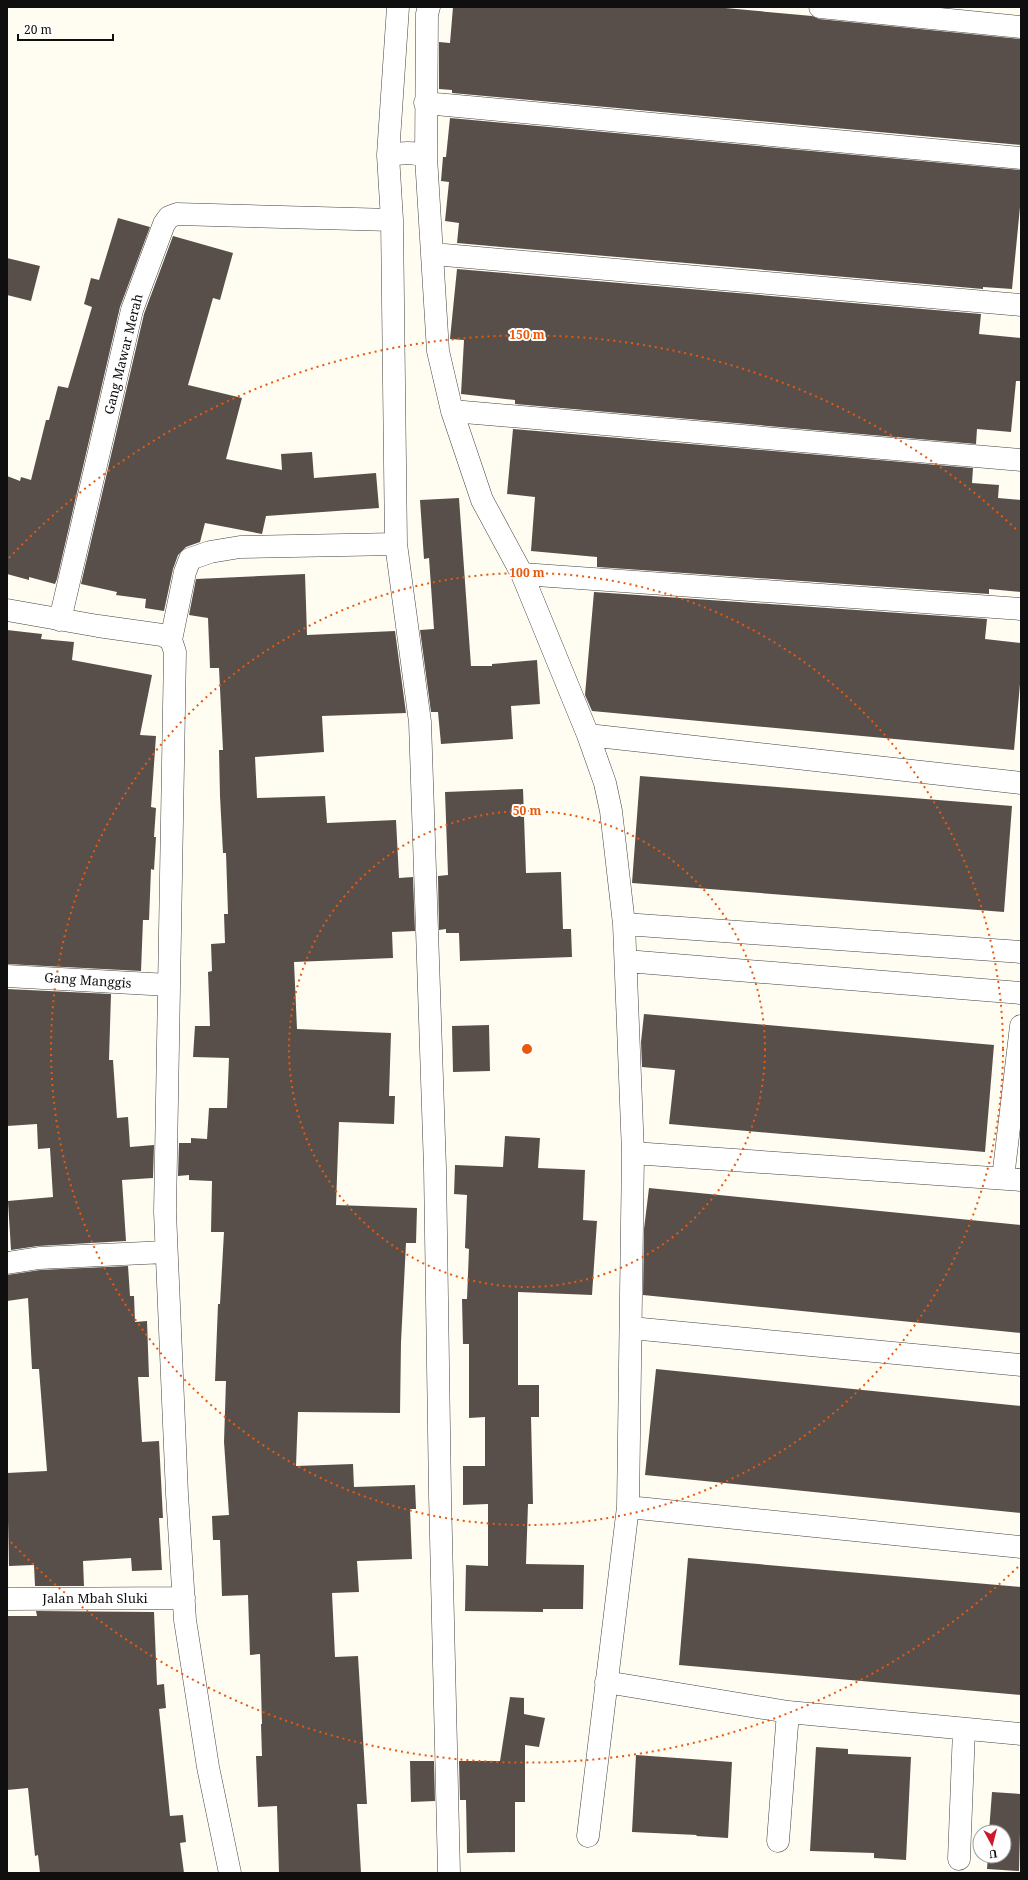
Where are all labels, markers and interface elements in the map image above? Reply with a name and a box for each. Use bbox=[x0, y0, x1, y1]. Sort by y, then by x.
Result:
scale bar bbox=[18, 16, 113, 42]
text: 20 m bbox=[24, 21, 52, 38]
street label: Gang Mawar Merah bbox=[99, 292, 147, 416]
text: 150 m bbox=[509, 326, 545, 343]
text: 100 m bbox=[509, 564, 545, 581]
text: 50 m bbox=[513, 802, 541, 819]
street label: Gang Manggis bbox=[44, 968, 132, 992]
centre of rings bbox=[520, 1042, 534, 1056]
street label: Jalan Mbah Sluki bbox=[41, 1589, 148, 1607]
north arrow bbox=[972, 1824, 1012, 1864]
text: U bbox=[988, 1846, 998, 1862]

